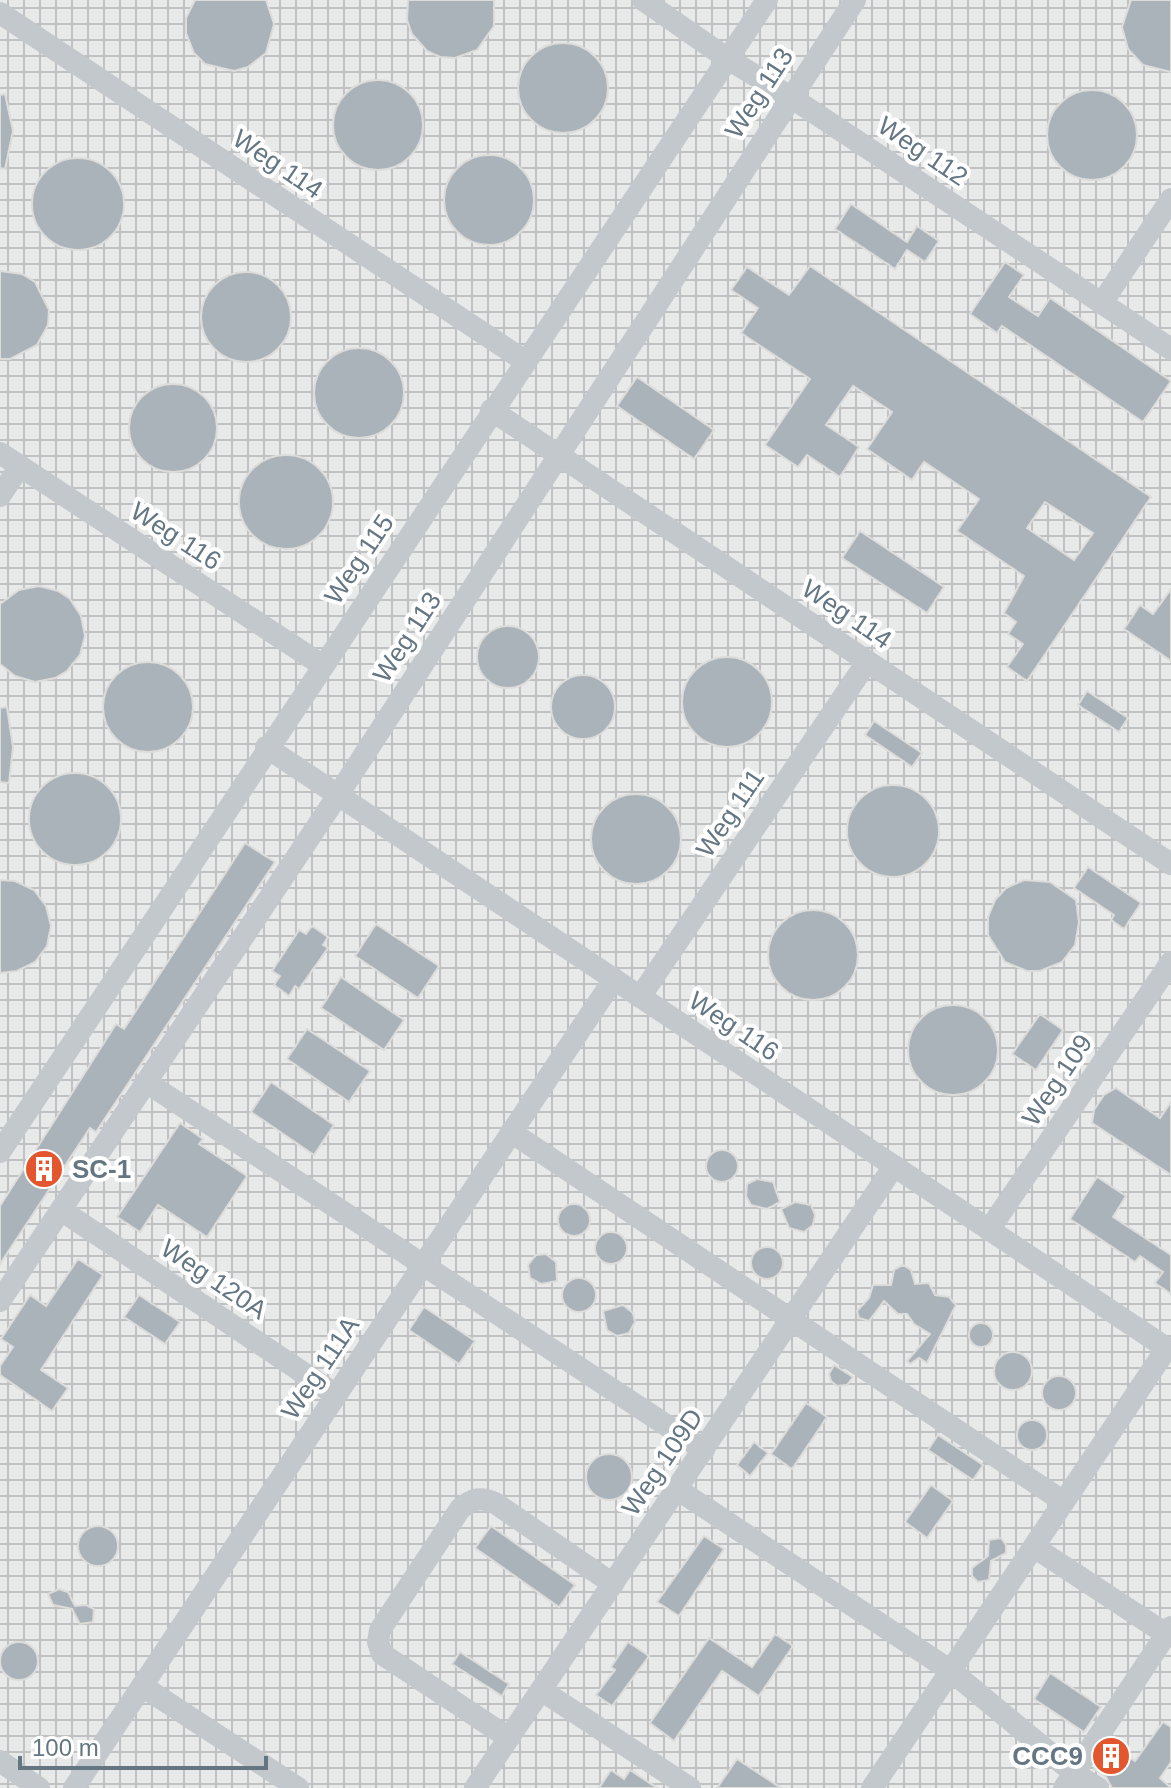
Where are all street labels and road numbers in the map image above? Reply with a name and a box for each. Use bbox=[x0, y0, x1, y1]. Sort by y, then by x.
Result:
street label: Weg 113 bbox=[719, 42, 799, 144]
street label: Weg 112 bbox=[872, 110, 974, 192]
street label: Weg 114 bbox=[227, 123, 329, 205]
street label: Weg 116 bbox=[125, 496, 227, 576]
street label: Weg 115 bbox=[318, 508, 400, 610]
street label: Weg 114 bbox=[796, 573, 898, 655]
street label: Weg 113 bbox=[367, 586, 447, 688]
street label: Weg 111 bbox=[690, 763, 770, 863]
street label: Weg 116 bbox=[683, 985, 785, 1067]
street label: Weg 109 bbox=[1016, 1029, 1098, 1131]
street label: Weg 120A bbox=[155, 1233, 273, 1326]
street label: Weg 111A bbox=[275, 1311, 366, 1425]
street label: Weg 109D bbox=[615, 1403, 709, 1521]

